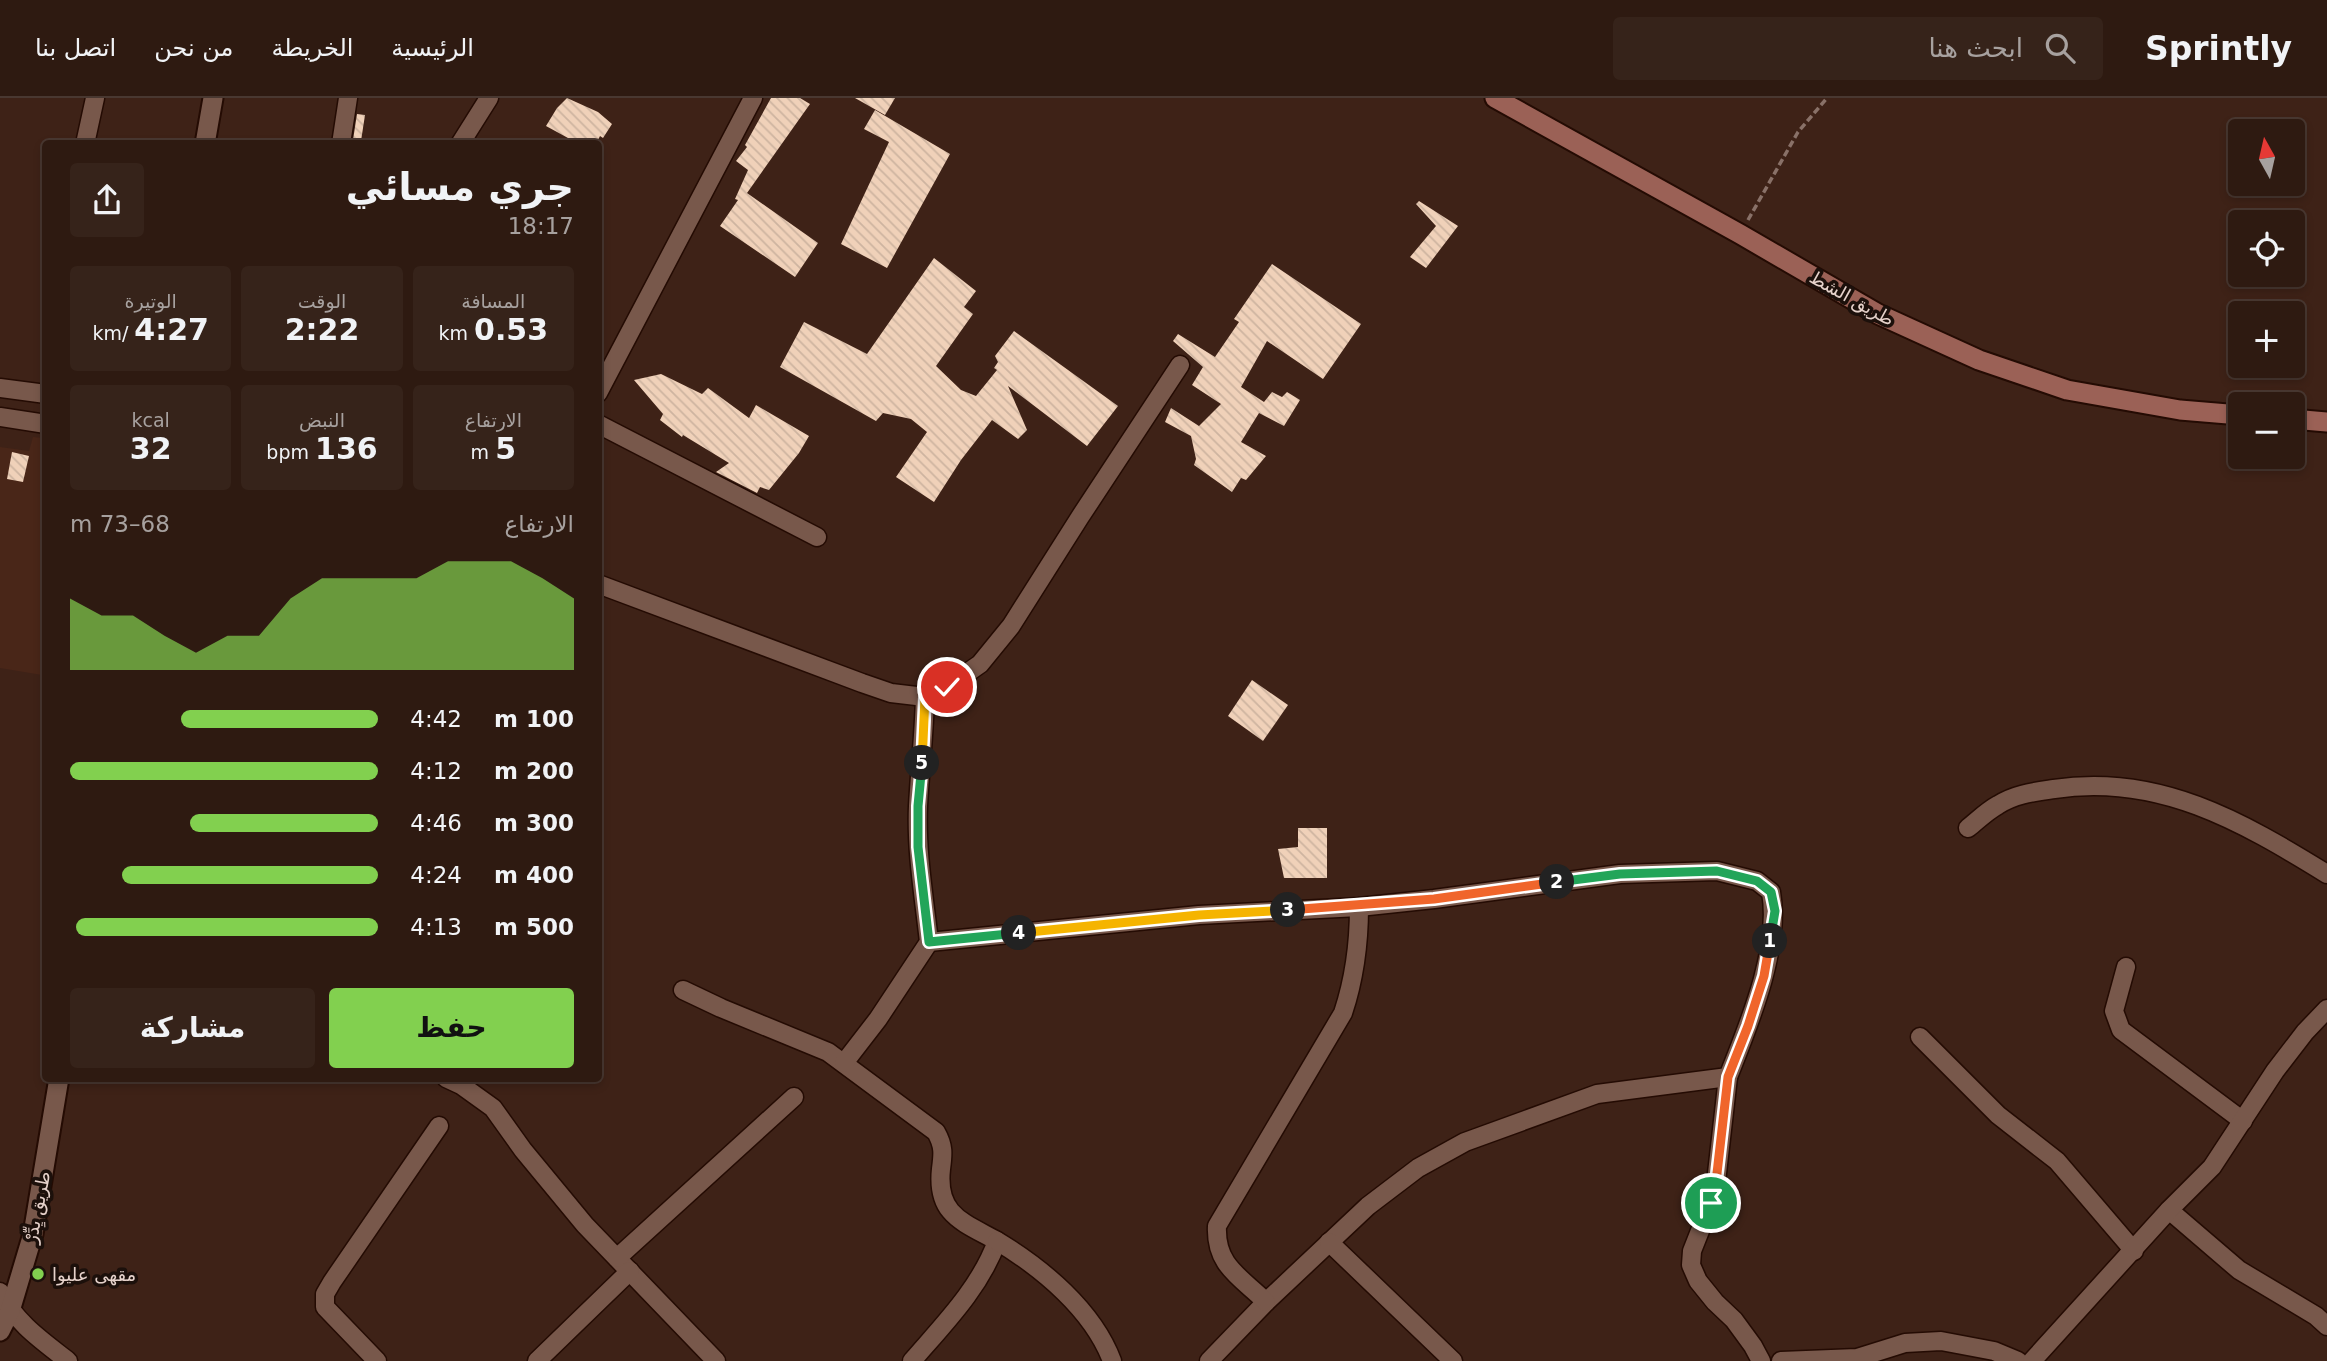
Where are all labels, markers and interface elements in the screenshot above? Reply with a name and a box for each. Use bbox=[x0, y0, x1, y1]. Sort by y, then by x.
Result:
search box bbox=[1613, 17, 2103, 80]
icon: search bbox=[2041, 29, 2079, 67]
text: Sprintly bbox=[2145, 29, 2292, 68]
text: ابحث هنا bbox=[1928, 33, 2023, 63]
text: اتصل بنا bbox=[35, 34, 116, 62]
text: من نحن bbox=[154, 34, 233, 62]
text: الخريطة bbox=[271, 34, 353, 62]
text: الرئيسية bbox=[391, 34, 474, 62]
north arrow bbox=[2228, 119, 2305, 196]
map controls bbox=[2228, 119, 2305, 469]
button: share bbox=[70, 163, 144, 237]
text: جري مسائي bbox=[346, 165, 574, 209]
button: locate bbox=[2228, 210, 2305, 287]
text: 18:17 bbox=[508, 213, 574, 239]
street label: طريق الشط bbox=[1805, 266, 1898, 331]
text: الوتيرة bbox=[125, 290, 177, 312]
text: الوقت bbox=[298, 290, 346, 312]
text: المسافة bbox=[461, 290, 525, 312]
button: + bbox=[2228, 301, 2305, 378]
text: 4:27 bbox=[134, 312, 209, 347]
text: 2:22 bbox=[285, 312, 359, 347]
text: 0.53 bbox=[474, 312, 548, 347]
text: /km bbox=[92, 322, 134, 344]
text: km bbox=[439, 322, 474, 344]
button: − bbox=[2228, 392, 2305, 469]
text: kcal bbox=[131, 409, 170, 431]
text: النبض bbox=[299, 409, 345, 431]
text: الارتفاع bbox=[465, 409, 522, 431]
text: 32 bbox=[130, 431, 172, 466]
text: 136 bbox=[315, 431, 378, 466]
text: 5 bbox=[495, 431, 516, 466]
text: bpm bbox=[266, 441, 315, 463]
text: m bbox=[471, 441, 495, 463]
text: 68–73 m bbox=[70, 511, 170, 537]
text: الارتفاع bbox=[505, 511, 574, 537]
pin bbox=[917, 657, 977, 717]
icon: check bbox=[928, 668, 966, 706]
text: 4:42 bbox=[410, 706, 462, 732]
text: 100 m bbox=[494, 706, 574, 732]
pin: 5 bbox=[904, 746, 940, 780]
text: 5 bbox=[915, 751, 928, 773]
text: 4:12 bbox=[410, 758, 462, 784]
text: 200 m bbox=[494, 758, 574, 784]
text: 4:46 bbox=[410, 810, 462, 836]
text: 300 m bbox=[494, 810, 574, 836]
text: 4:24 bbox=[410, 862, 462, 888]
text: 400 m bbox=[494, 862, 574, 888]
pin: 2 bbox=[1540, 864, 1574, 900]
text: 2 bbox=[1550, 870, 1563, 892]
pin: 3 bbox=[1270, 892, 1306, 928]
text: 3 bbox=[1281, 898, 1294, 920]
text: 4:13 bbox=[410, 914, 462, 940]
text: 500 m bbox=[494, 914, 574, 940]
pin: 4 bbox=[1002, 916, 1036, 950]
text: 4 bbox=[1012, 921, 1025, 943]
pin: 1 bbox=[1752, 924, 1788, 958]
text: 1 bbox=[1763, 929, 1776, 951]
button: مشاركة bbox=[70, 988, 315, 1068]
button: حفظ bbox=[329, 988, 574, 1068]
street label: طريق يِدِّرْ bbox=[20, 1169, 56, 1246]
pin bbox=[1681, 1173, 1741, 1233]
icon: arrive bbox=[1692, 1184, 1730, 1222]
place label: مقهى عليوا bbox=[52, 1264, 136, 1286]
marker: مقهى عليوا bbox=[30, 1266, 46, 1282]

